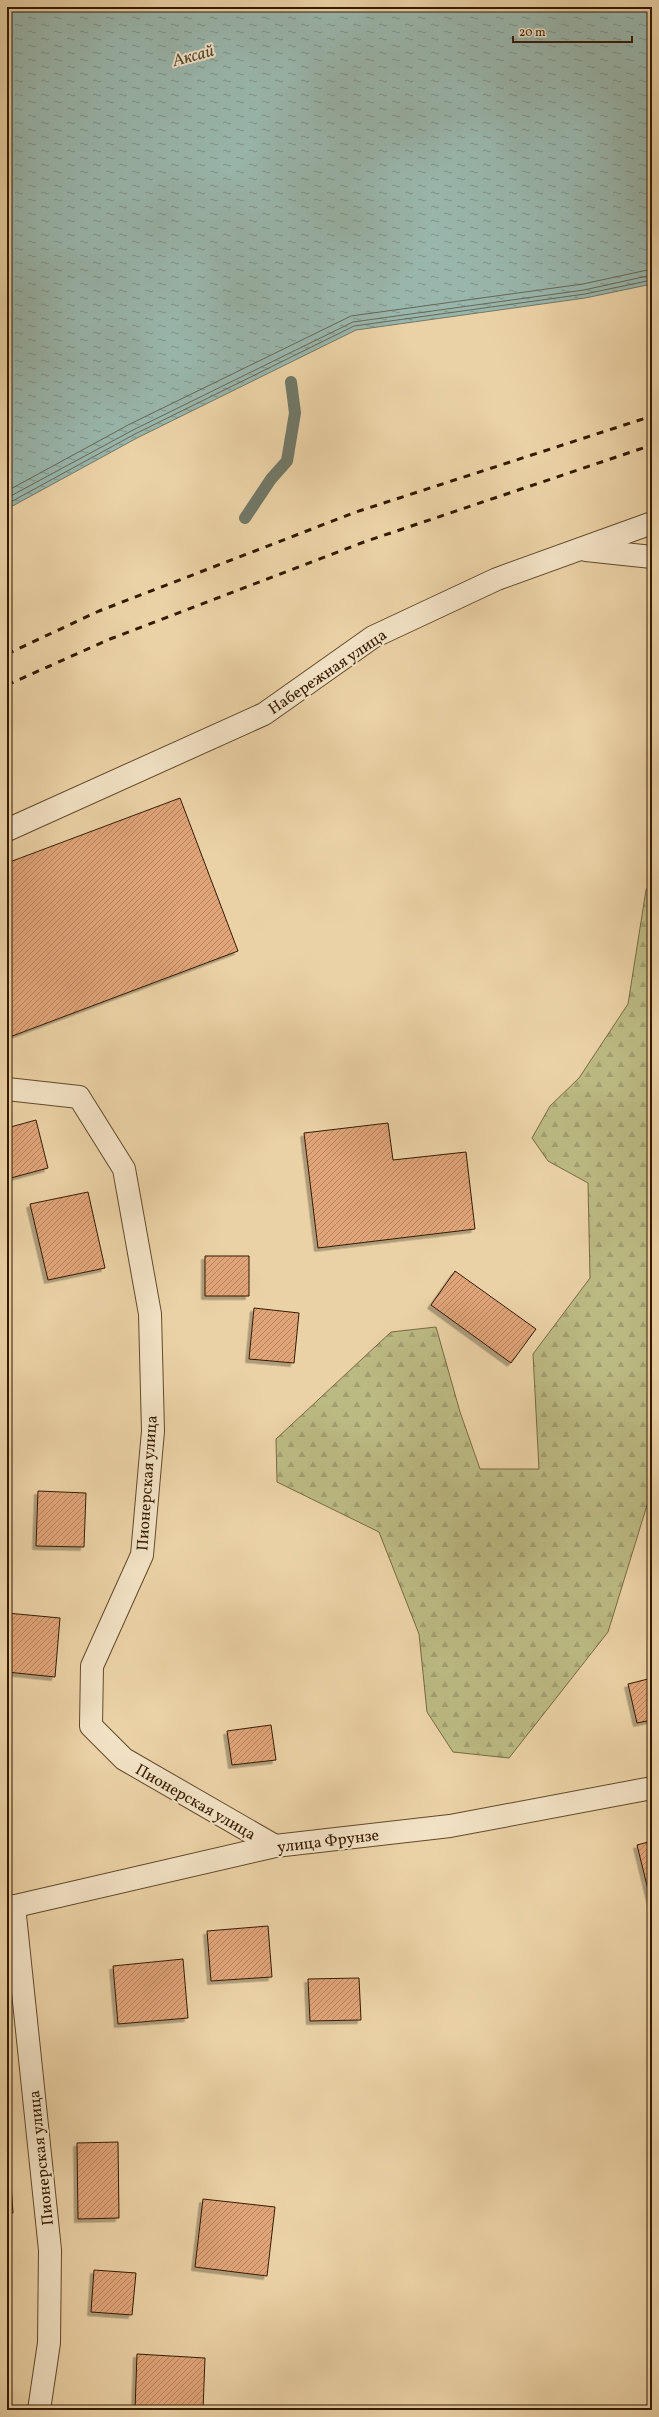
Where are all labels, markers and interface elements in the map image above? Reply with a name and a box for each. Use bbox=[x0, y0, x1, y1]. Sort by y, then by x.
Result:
scale bar bbox=[513, 18, 632, 44]
text: 20 m bbox=[519, 25, 546, 41]
water label: Аксай bbox=[169, 40, 217, 73]
street label: Набережная улица bbox=[264, 625, 392, 721]
street label: Пионерская улица bbox=[132, 1415, 164, 1552]
street label: Пионерская улица bbox=[131, 1759, 259, 1846]
street label: улица Фрунзе bbox=[276, 1825, 380, 1859]
street label: Пионерская улица bbox=[24, 2089, 60, 2227]

